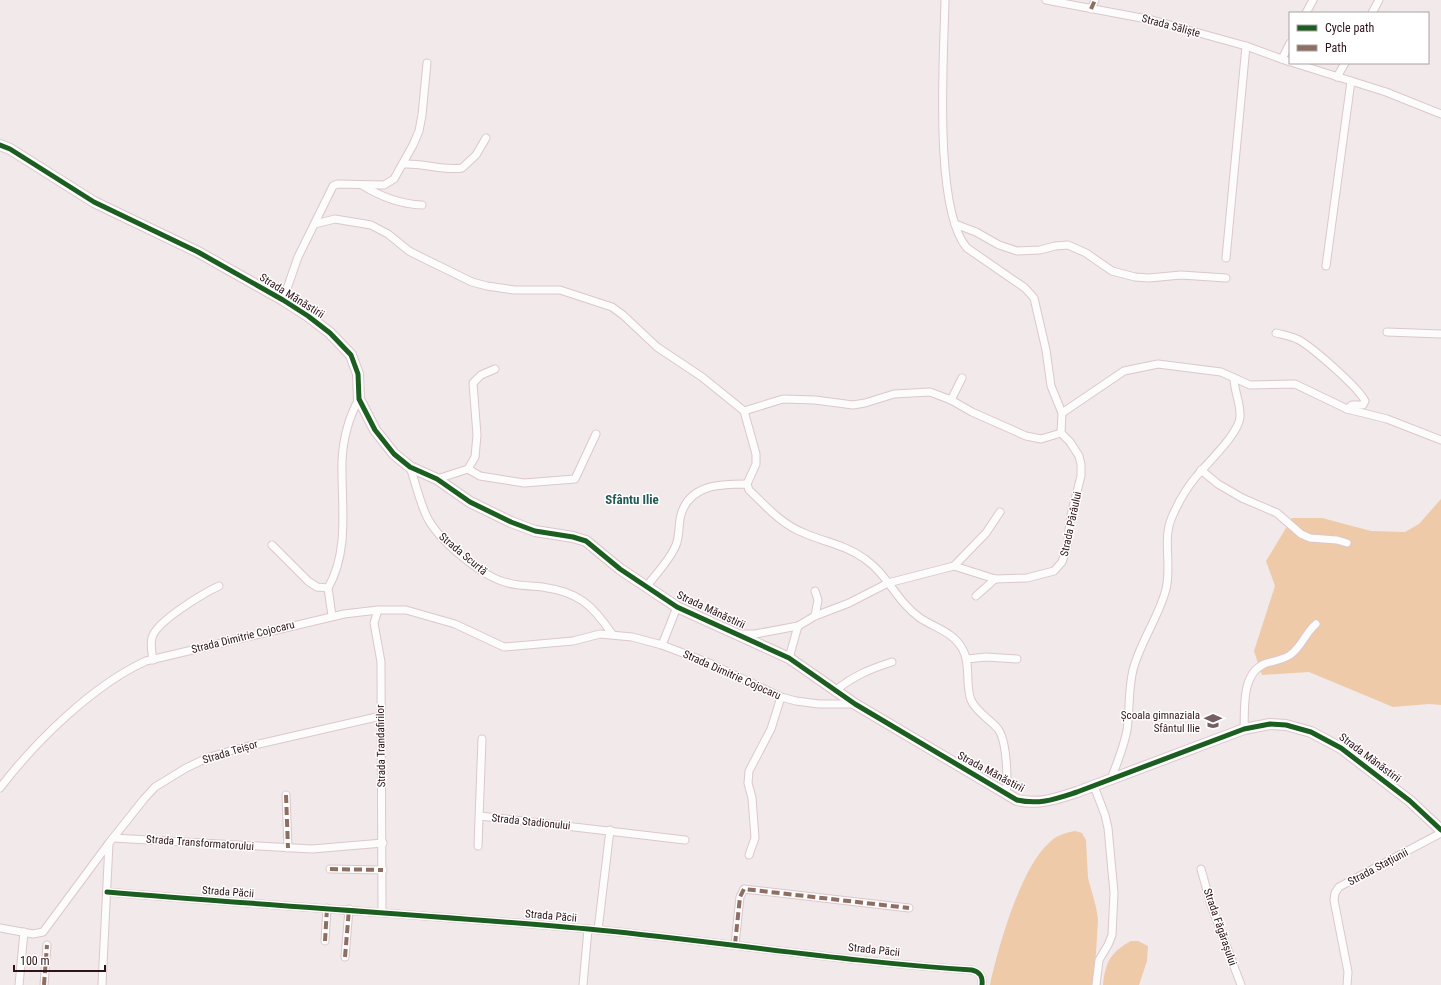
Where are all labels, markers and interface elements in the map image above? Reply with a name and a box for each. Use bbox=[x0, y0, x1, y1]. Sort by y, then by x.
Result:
street label: Strada Săliște bbox=[1140, 12, 1202, 40]
legend bbox=[1289, 12, 1429, 64]
text: Cycle path bbox=[1325, 21, 1375, 35]
text: Path bbox=[1325, 41, 1347, 55]
street label: Strada Mănăstirii bbox=[257, 271, 327, 321]
street label: Strada Pârâului bbox=[1058, 490, 1084, 558]
district label: Sfântu Ilie bbox=[605, 492, 659, 507]
street label: Strada Scurtă bbox=[436, 530, 490, 578]
street label: Strada Mănăstirii bbox=[675, 588, 747, 632]
street label: Strada Dimitrie Cojocaru bbox=[190, 618, 296, 656]
street label: Strada Dimitrie Cojocaru bbox=[681, 648, 783, 702]
street label: Strada Trandafirilor bbox=[374, 704, 388, 788]
place label: Școala gimnaziala Sfântul Ilie bbox=[1121, 709, 1200, 735]
school or university icon: Școala gimnaziala Sfântul Ilie bbox=[1203, 711, 1223, 731]
street label: Strada Mănăstirii bbox=[1337, 731, 1403, 785]
street label: Strada Teișor bbox=[201, 737, 260, 767]
street label: Strada Mănăstirii bbox=[955, 749, 1027, 795]
street label: Strada Stadionului bbox=[491, 811, 571, 833]
street label: Strada Transformatorului bbox=[146, 833, 254, 853]
street label: Strada Stațiunii bbox=[1346, 846, 1410, 888]
street label: Strada Păcii bbox=[202, 884, 254, 900]
street label: Strada Făgărașului bbox=[1201, 887, 1239, 967]
street label: Strada Păcii bbox=[525, 907, 577, 925]
street label: Strada Păcii bbox=[847, 941, 901, 959]
scale bar bbox=[14, 947, 105, 973]
text: 100 m bbox=[20, 954, 50, 968]

